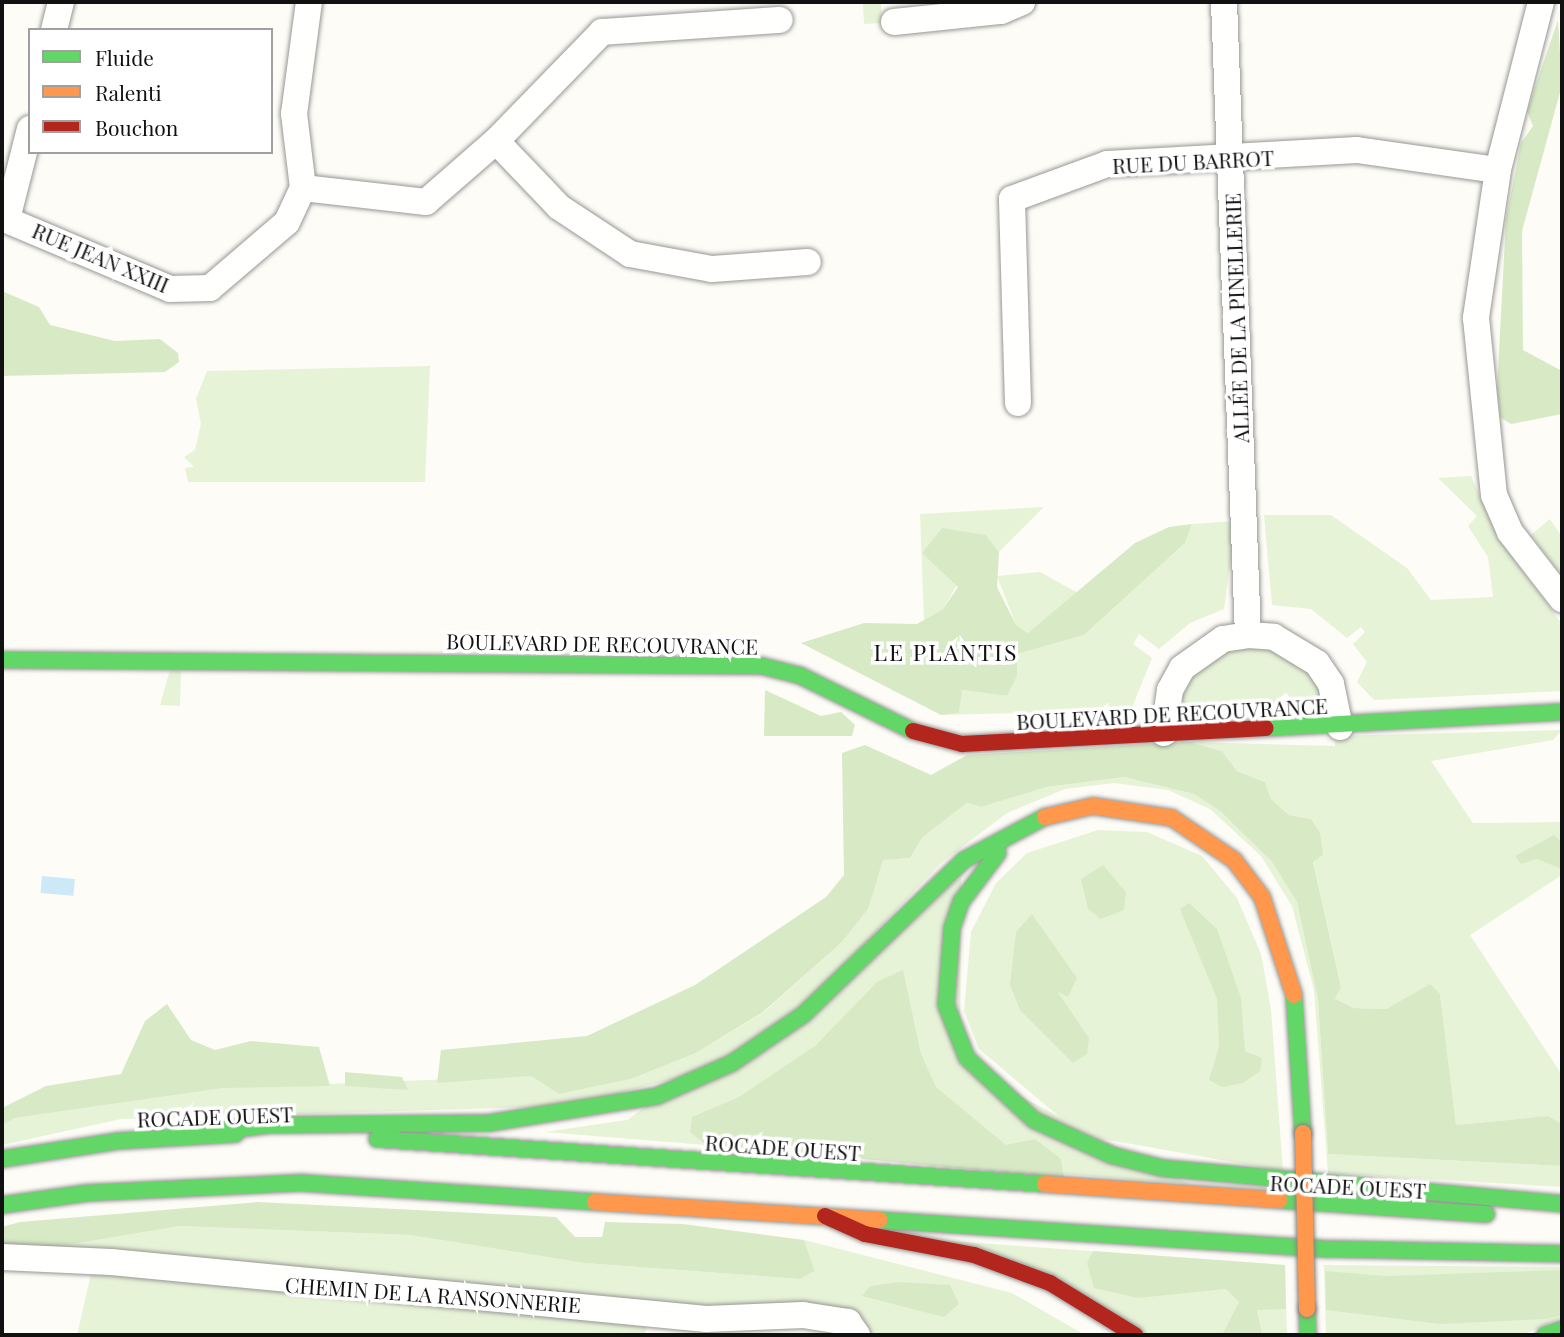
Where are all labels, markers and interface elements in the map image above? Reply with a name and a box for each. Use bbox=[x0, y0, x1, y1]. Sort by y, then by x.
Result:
legend bbox=[28, 28, 273, 154]
text: Fluide bbox=[95, 43, 154, 71]
text: Ralenti bbox=[95, 78, 162, 106]
text: Bouchon bbox=[95, 113, 178, 141]
street label: RUE DU BARROT bbox=[1111, 144, 1275, 178]
street label: ALLÉE DE LA PINELLERIE bbox=[1219, 193, 1253, 443]
street label: RUE JEAN XXIII bbox=[29, 217, 173, 297]
street label: BOULEVARD DE RECOUVRANCE bbox=[446, 628, 758, 658]
district label: LE PLANTIS bbox=[875, 638, 1017, 666]
street label: BOULEVARD DE RECOUVRANCE bbox=[1016, 692, 1328, 734]
street label: ROCADE OUEST bbox=[136, 1101, 294, 1131]
street label: ROCADE OUEST bbox=[704, 1129, 862, 1165]
street label: ROCADE OUEST bbox=[1269, 1169, 1427, 1203]
street label: CHEMIN DE LA RANSONNERIE bbox=[284, 1271, 582, 1317]

